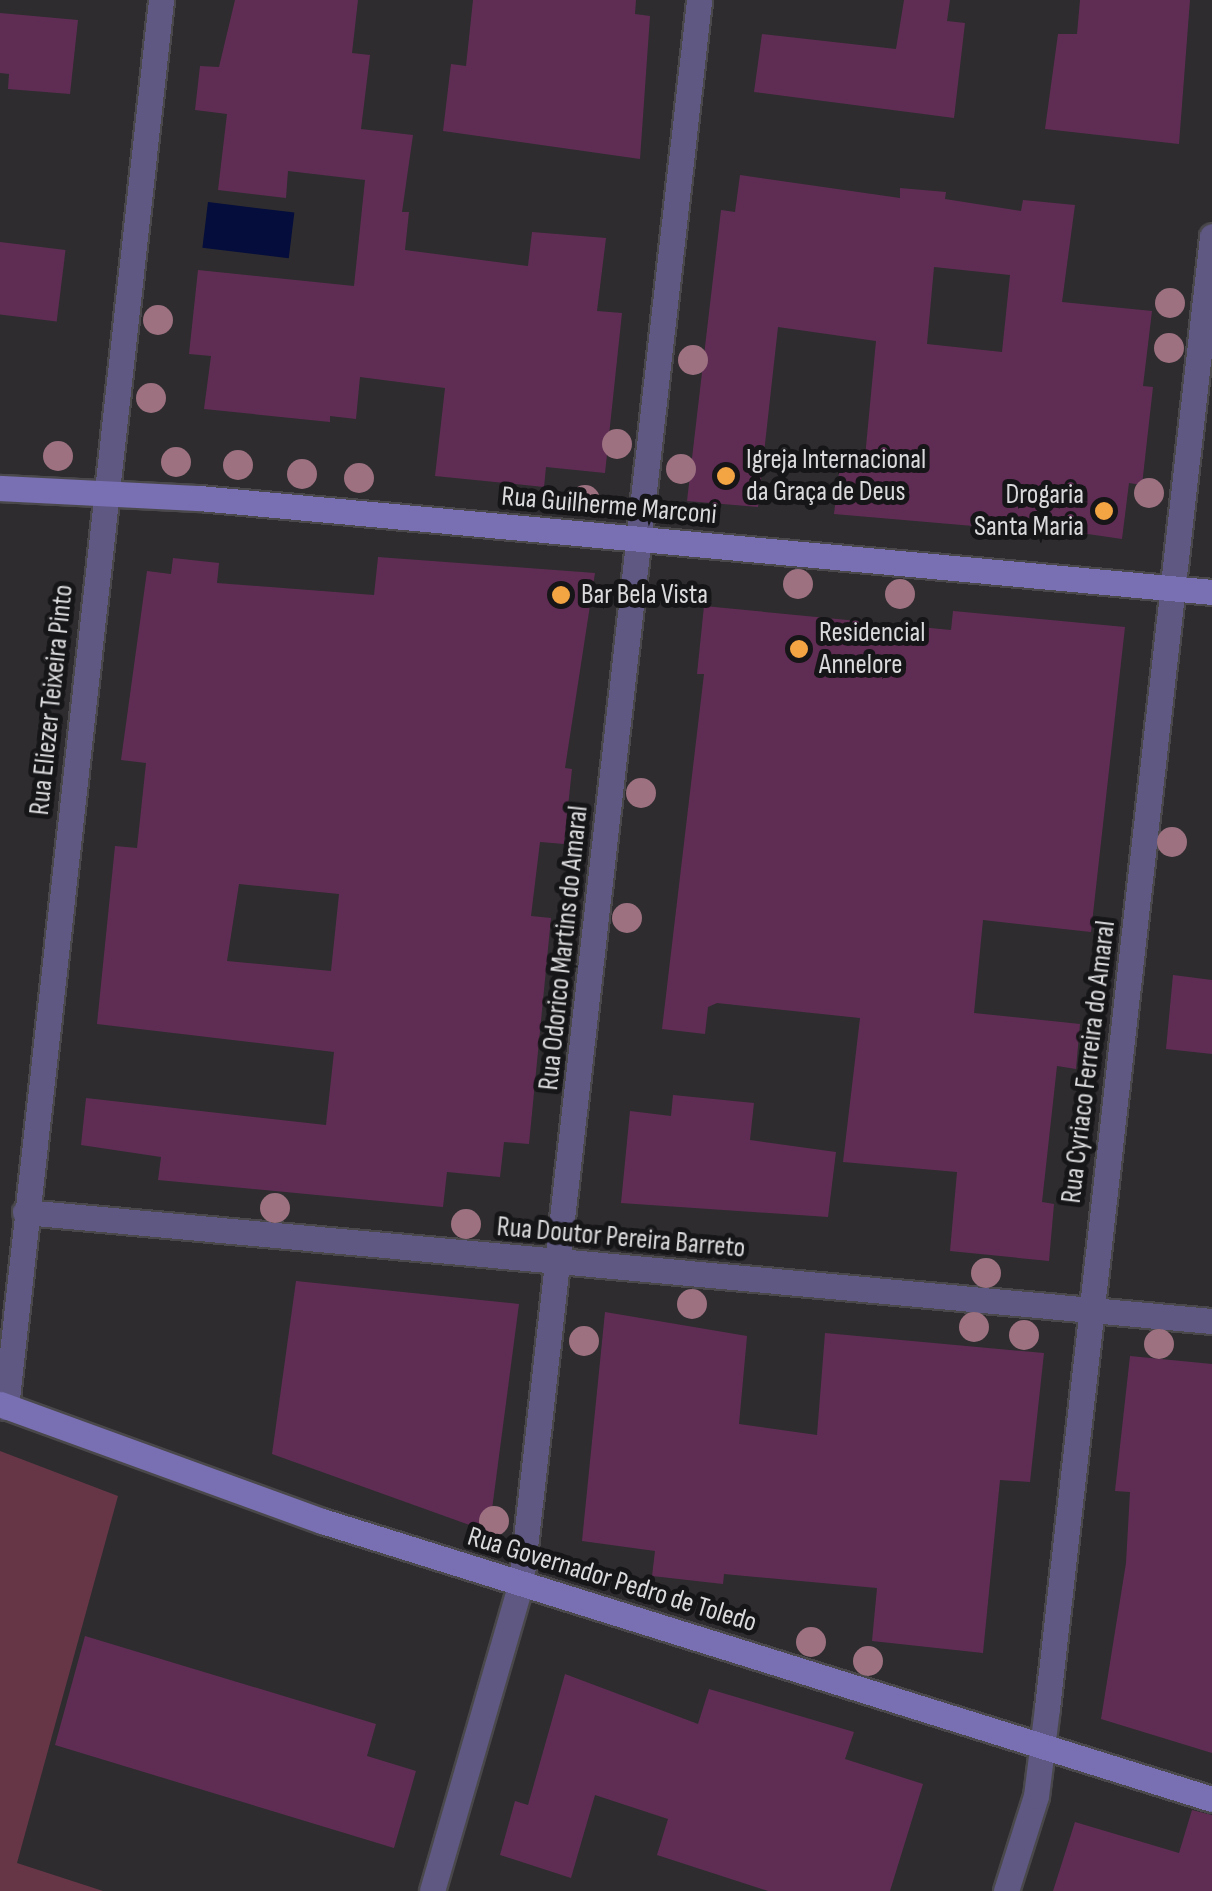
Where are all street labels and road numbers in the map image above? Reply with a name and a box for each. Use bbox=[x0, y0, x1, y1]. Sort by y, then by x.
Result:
street label: Rua Guilherme Marconi bbox=[500, 480, 718, 532]
street label: Rua Eliezer Teixeira Pinto bbox=[23, 583, 81, 817]
street label: Rua Odorico Martins do Amaral bbox=[532, 804, 596, 1092]
street label: Rua Cyriaco Ferreira do Amaral bbox=[1055, 919, 1123, 1205]
street label: Rua Doutor Pereira Barreto bbox=[495, 1210, 747, 1266]
street label: Rua Governador Pedro de Toledo bbox=[463, 1520, 761, 1640]

